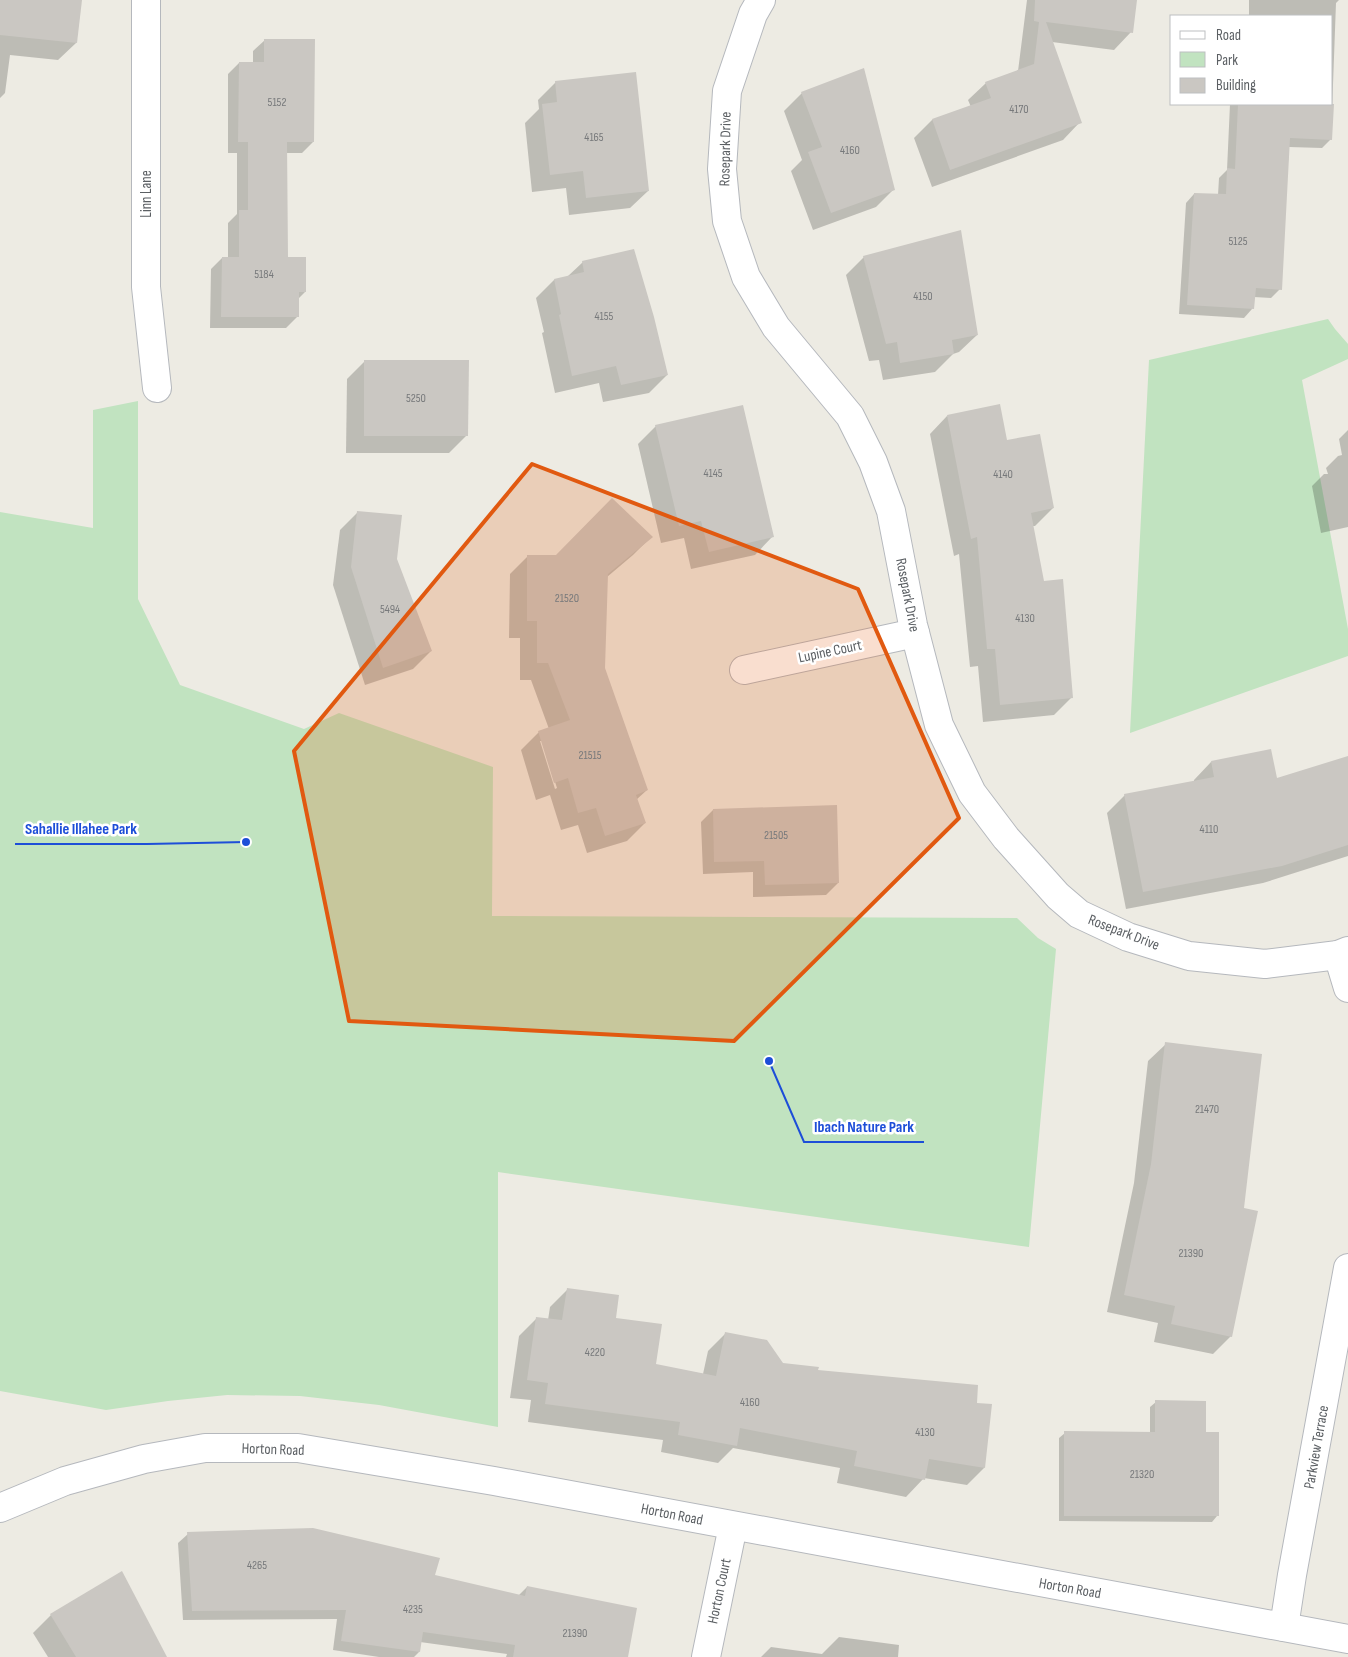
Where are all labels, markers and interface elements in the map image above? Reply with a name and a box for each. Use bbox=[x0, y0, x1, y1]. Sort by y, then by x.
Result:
legend bbox=[1170, 15, 1333, 105]
text: Road bbox=[1216, 26, 1241, 45]
text: Park bbox=[1216, 51, 1238, 70]
text: Building bbox=[1216, 76, 1256, 95]
house number: 5152 bbox=[268, 95, 286, 110]
house number: 4170 bbox=[1009, 102, 1029, 117]
street label: Rosepark Drive bbox=[715, 111, 736, 187]
house number: 4165 bbox=[584, 130, 604, 145]
house number: 4160 bbox=[840, 143, 860, 158]
street label: Linn Lane bbox=[137, 170, 156, 218]
house number: 5125 bbox=[1229, 234, 1248, 249]
house number: 5184 bbox=[254, 267, 274, 282]
house number: 4150 bbox=[913, 289, 933, 304]
house number: 4155 bbox=[595, 309, 614, 324]
house number: 5250 bbox=[406, 391, 426, 406]
house number: 4145 bbox=[703, 466, 723, 481]
house number: 4140 bbox=[993, 467, 1013, 482]
street label: Rosepark Drive bbox=[891, 556, 924, 634]
house number: 21520 bbox=[555, 591, 579, 606]
house number: 5494 bbox=[380, 602, 400, 617]
house number: 4130 bbox=[1015, 611, 1035, 626]
street label: Lupine Court bbox=[797, 635, 864, 667]
house number: 21515 bbox=[578, 748, 602, 763]
callout: Sahallie Illahee Park bbox=[15, 813, 147, 844]
text: Sahallie Illahee Park bbox=[25, 820, 137, 839]
house number: 4110 bbox=[1200, 822, 1218, 837]
house number: 21505 bbox=[764, 828, 788, 843]
street label: Rosepark Drive bbox=[1085, 910, 1162, 955]
house number: 21470 bbox=[1195, 1102, 1219, 1117]
callout: Ibach Nature Park bbox=[804, 1111, 924, 1142]
text: Ibach Nature Park bbox=[814, 1118, 914, 1137]
house number: 21390 bbox=[1179, 1246, 1203, 1261]
house number: 4220 bbox=[585, 1345, 605, 1360]
house number: 4160 bbox=[740, 1395, 760, 1410]
street label: Parkview Terrace bbox=[1300, 1404, 1333, 1490]
house number: 4130 bbox=[915, 1425, 935, 1440]
street label: Horton Road bbox=[241, 1439, 305, 1460]
house number: 21320 bbox=[1130, 1467, 1154, 1482]
street label: Horton Road bbox=[639, 1499, 705, 1530]
street label: Horton Court bbox=[703, 1556, 736, 1626]
house number: 4265 bbox=[247, 1558, 267, 1573]
street label: Horton Road bbox=[1037, 1574, 1102, 1603]
house number: 4235 bbox=[403, 1602, 423, 1617]
house number: 21390 bbox=[563, 1626, 587, 1641]

